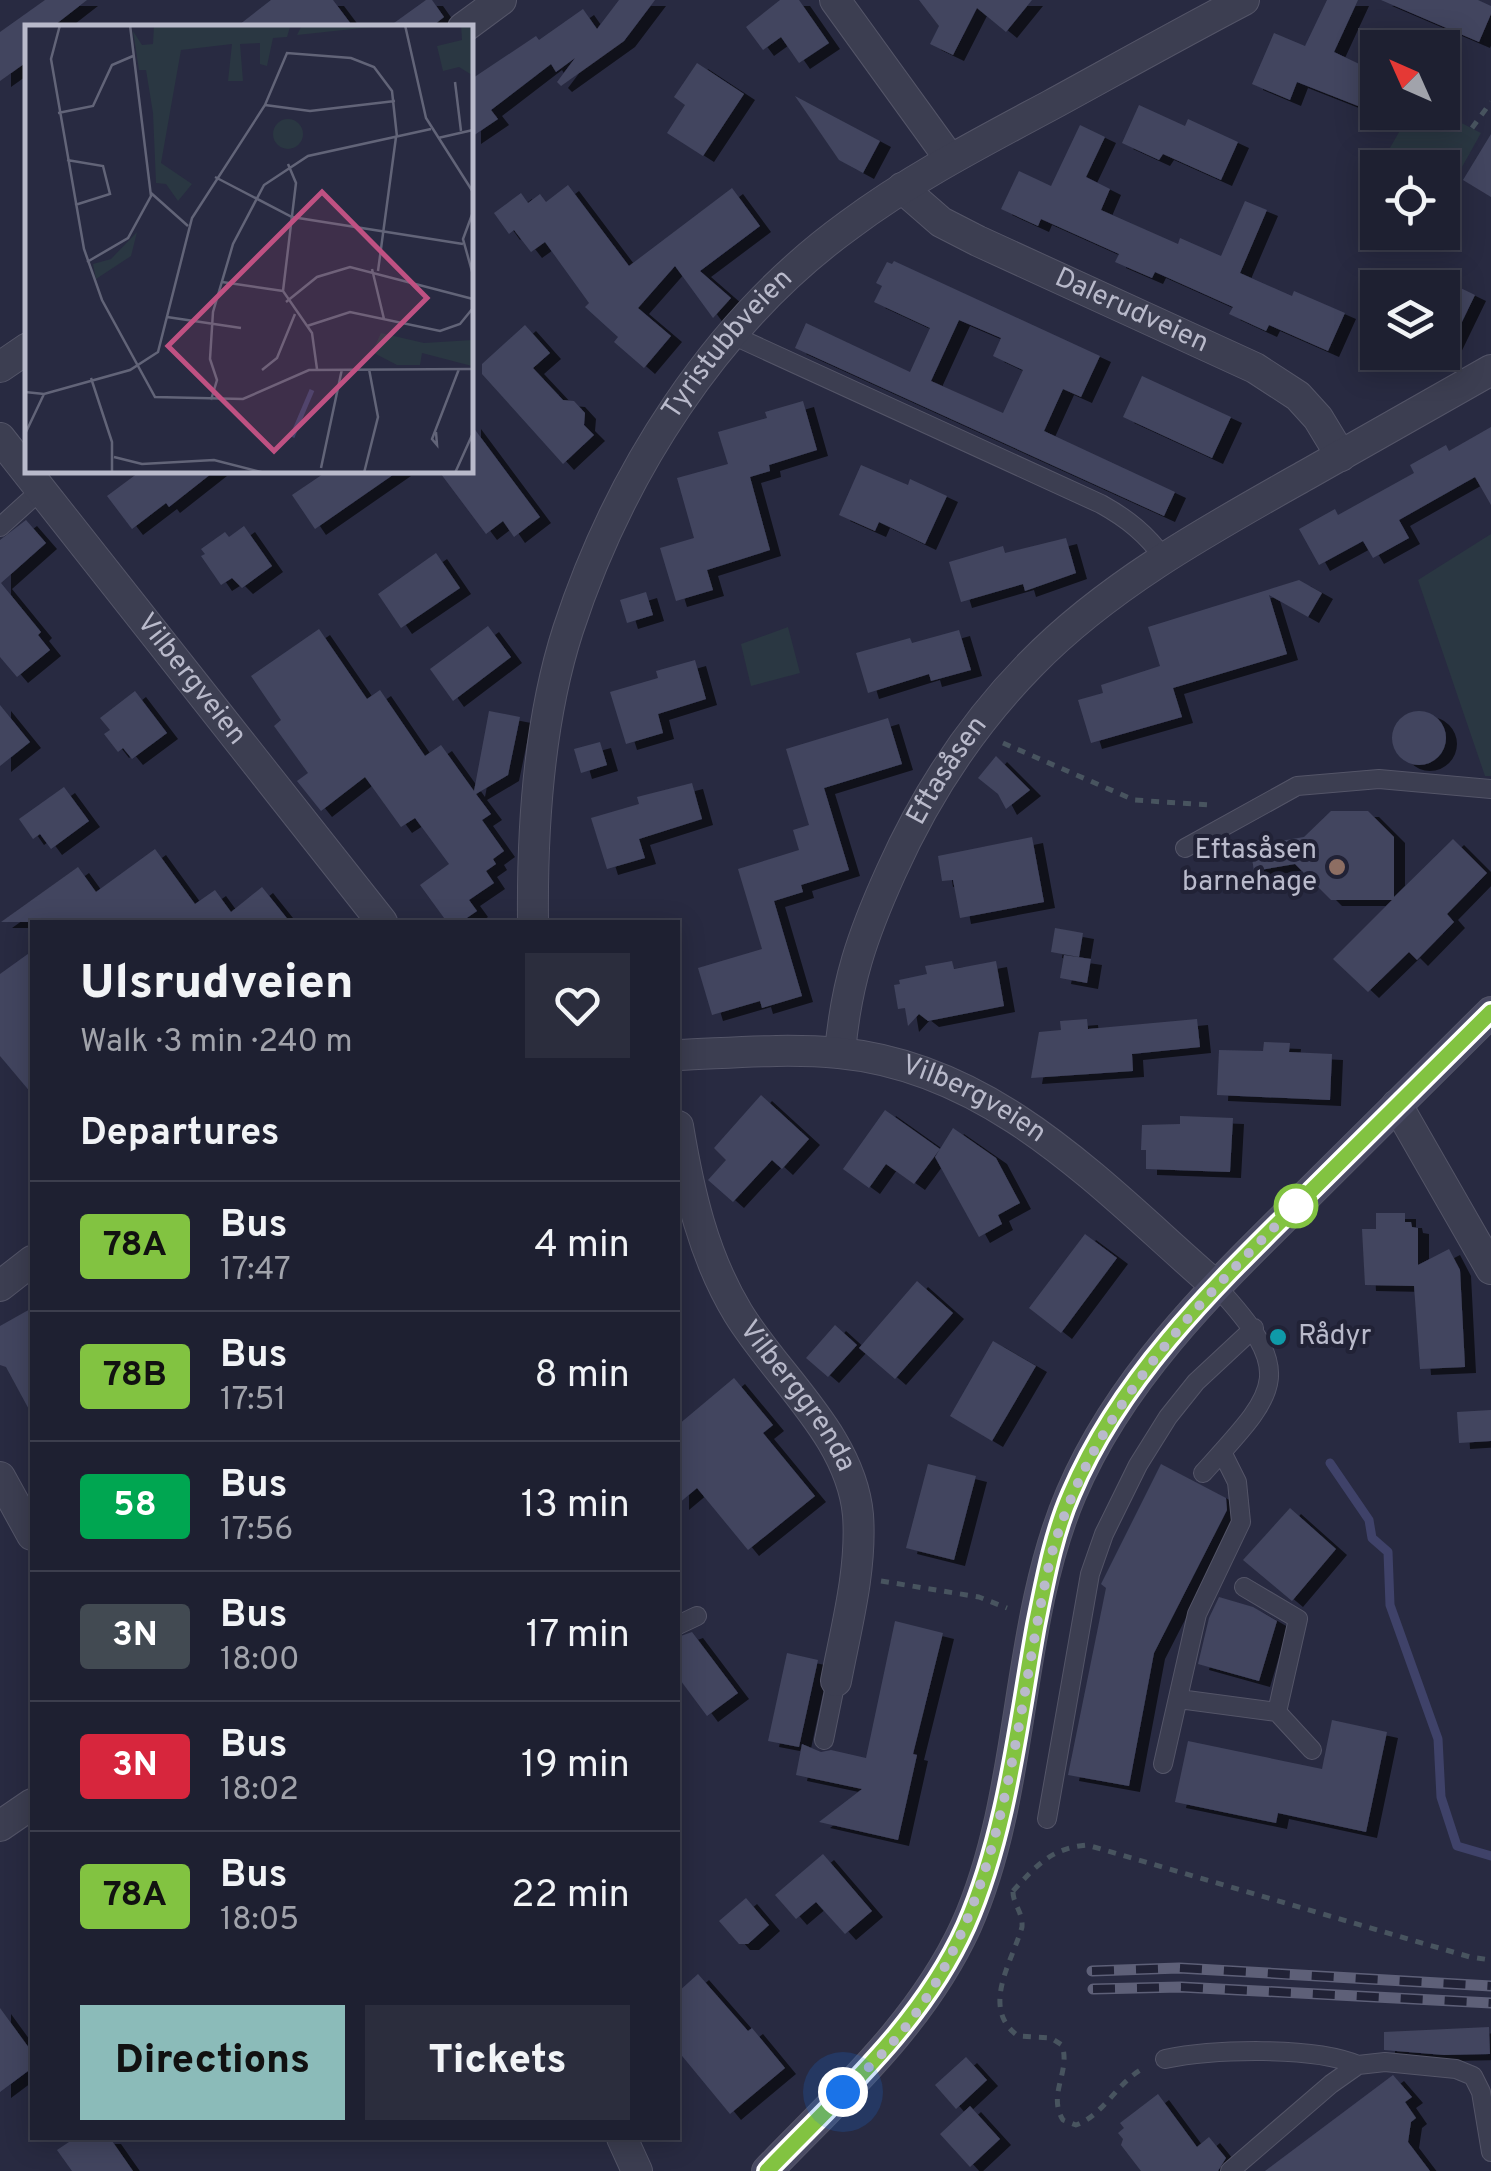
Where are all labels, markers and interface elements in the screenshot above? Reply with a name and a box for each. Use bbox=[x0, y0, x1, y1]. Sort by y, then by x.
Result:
inset map bbox=[25, 25, 472, 472]
north arrow bbox=[1360, 30, 1460, 130]
map controls bbox=[1360, 30, 1460, 370]
button: locate bbox=[1360, 150, 1460, 250]
street label: Dalerudveien bbox=[1049, 260, 1214, 362]
street label: Tyristubbveien bbox=[655, 262, 801, 427]
button: layers bbox=[1360, 270, 1460, 370]
street label: Vilbergveien bbox=[128, 607, 254, 753]
street label: Eftasåsen bbox=[899, 709, 996, 832]
place label: Eftasåsen barnehage bbox=[1182, 833, 1317, 901]
marker: Eftasåsen barnehage bbox=[1326, 856, 1348, 878]
button: heart bbox=[525, 953, 630, 1058]
text: Ulsrudveien bbox=[80, 955, 354, 1015]
text: Walk · 3 min · 240 m bbox=[80, 1023, 353, 1063]
street label: Vilbergveien bbox=[897, 1048, 1053, 1152]
text: Departures bbox=[80, 1110, 280, 1159]
unlabelled marker bbox=[1275, 1185, 1317, 1227]
text: Bus bbox=[220, 1202, 287, 1251]
text: 4 min bbox=[534, 1222, 630, 1271]
text: 78A bbox=[103, 1224, 167, 1268]
text: 17:47 bbox=[220, 1251, 291, 1291]
street label: Vilberggrenda bbox=[730, 1314, 863, 1478]
place label: Rådyr bbox=[1298, 1319, 1371, 1355]
marker: Rådyr bbox=[1267, 1326, 1289, 1348]
text: Bus bbox=[220, 1332, 287, 1381]
text: 8 min bbox=[535, 1352, 630, 1401]
text: 78B bbox=[103, 1354, 167, 1398]
text: 17:51 bbox=[220, 1381, 286, 1421]
text: Bus bbox=[220, 1462, 287, 1511]
text: 13 min bbox=[521, 1482, 630, 1531]
text: 58 bbox=[113, 1484, 157, 1528]
text: 17:56 bbox=[220, 1511, 293, 1551]
text: Bus bbox=[220, 1592, 287, 1641]
text: 17 min bbox=[525, 1612, 630, 1661]
text: 3N bbox=[112, 1614, 158, 1658]
text: 18:00 bbox=[220, 1641, 300, 1681]
text: Bus bbox=[220, 1722, 287, 1771]
text: 19 min bbox=[521, 1742, 630, 1791]
text: 3N bbox=[112, 1744, 158, 1788]
text: 18:02 bbox=[220, 1771, 299, 1811]
text: Bus bbox=[220, 1852, 287, 1901]
text: 22 min bbox=[511, 1872, 630, 1921]
text: 78A bbox=[103, 1874, 167, 1918]
text: 18:05 bbox=[220, 1901, 299, 1941]
button: Directions bbox=[80, 2005, 345, 2120]
button: Tickets bbox=[365, 2005, 630, 2120]
your location bbox=[818, 2067, 868, 2117]

